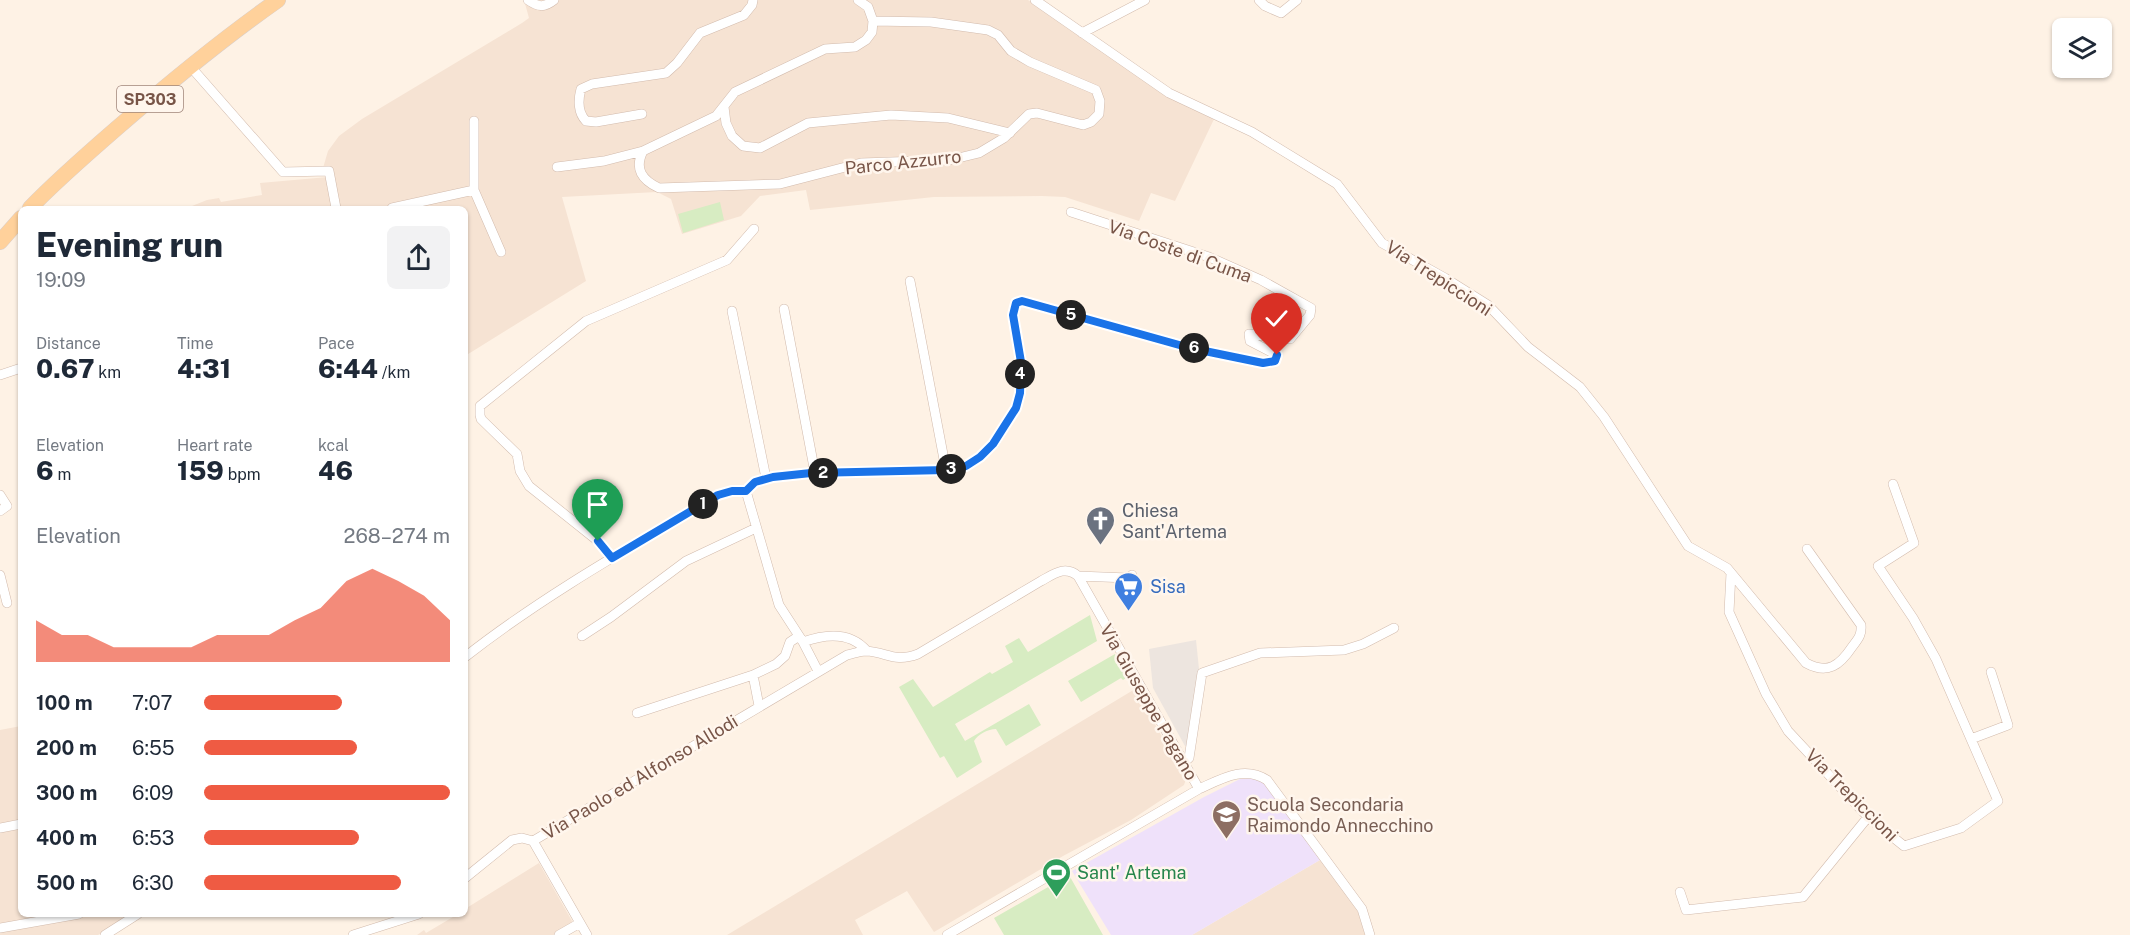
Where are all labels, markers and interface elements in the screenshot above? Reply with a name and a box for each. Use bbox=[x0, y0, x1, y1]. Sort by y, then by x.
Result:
map controls bbox=[2052, 18, 2112, 78]
button: layers bbox=[2052, 18, 2112, 78]
road number: SP303 bbox=[117, 86, 183, 112]
street label: Parco Azzurro bbox=[844, 145, 962, 179]
street label: Via Coste di Cuma bbox=[1105, 215, 1255, 287]
text: Evening run bbox=[36, 226, 223, 264]
button: share bbox=[387, 226, 450, 289]
street label: Via Trepiccioni bbox=[1382, 236, 1496, 320]
text: 19:09 bbox=[36, 268, 86, 292]
pin bbox=[1251, 293, 1302, 355]
pin: 5 bbox=[1056, 300, 1086, 330]
icon: check bbox=[1260, 302, 1293, 335]
text: 5 bbox=[1066, 305, 1076, 324]
pin: 6 bbox=[1179, 333, 1209, 363]
text: Distance bbox=[36, 334, 101, 353]
text: Time bbox=[177, 334, 213, 353]
text: Pace bbox=[318, 334, 355, 353]
text: 6 bbox=[1189, 338, 1199, 357]
text: 0.67 bbox=[36, 353, 94, 384]
text: 4:31 bbox=[177, 353, 231, 384]
text: 6:44 bbox=[318, 353, 378, 384]
pin: 4 bbox=[1005, 359, 1035, 389]
text: km bbox=[94, 363, 121, 382]
text: /km bbox=[378, 363, 410, 382]
text: 4 bbox=[1015, 364, 1025, 383]
text: Elevation bbox=[36, 436, 104, 455]
text: Heart rate bbox=[177, 436, 253, 455]
text: kcal bbox=[318, 436, 349, 455]
pin: 3 bbox=[936, 454, 966, 484]
text: 6 bbox=[36, 455, 54, 486]
text: 159 bbox=[177, 455, 224, 486]
text: 46 bbox=[318, 455, 353, 486]
pin: 2 bbox=[808, 458, 838, 488]
text: 3 bbox=[946, 459, 956, 478]
text: 2 bbox=[818, 463, 828, 482]
text: m bbox=[54, 465, 71, 484]
text: bpm bbox=[224, 465, 261, 484]
pin bbox=[572, 479, 623, 541]
icon: arrive bbox=[581, 488, 614, 521]
pin: 1 bbox=[688, 489, 718, 519]
text: 1 bbox=[700, 494, 706, 513]
place label: Chiesa Sant'Artema bbox=[1122, 500, 1227, 542]
church icon: Chiesa Sant'Artema bbox=[1085, 504, 1117, 546]
text: Elevation bbox=[36, 524, 121, 548]
text: 268–274 m bbox=[344, 524, 450, 548]
supermarket icon: Sisa bbox=[1113, 570, 1145, 612]
place label: Sisa bbox=[1150, 576, 1186, 597]
street label: Via Giuseppe Pagano bbox=[1096, 620, 1202, 784]
text: 100 m bbox=[36, 691, 93, 715]
text: 7:07 bbox=[132, 691, 172, 715]
street label: Via Paolo ed Alfonso Allodi bbox=[539, 710, 741, 844]
text: 200 m bbox=[36, 736, 97, 760]
text: 6:55 bbox=[132, 736, 175, 760]
street label: Via Trepiccioni bbox=[1801, 744, 1903, 846]
text: 300 m bbox=[36, 781, 97, 805]
text: 6:09 bbox=[132, 781, 174, 805]
place label: Scuola Secondaria Raimondo Annecchino bbox=[1247, 794, 1434, 836]
school or university icon: Scuola Secondaria Raimondo Annecchino bbox=[1210, 798, 1242, 840]
text: 400 m bbox=[36, 826, 97, 850]
text: 6:53 bbox=[132, 826, 174, 850]
sports icon: Sant' Artema bbox=[1040, 856, 1072, 898]
place label: Sant' Artema bbox=[1077, 862, 1186, 883]
text: 500 m bbox=[36, 871, 98, 895]
text: 6:30 bbox=[132, 871, 174, 895]

